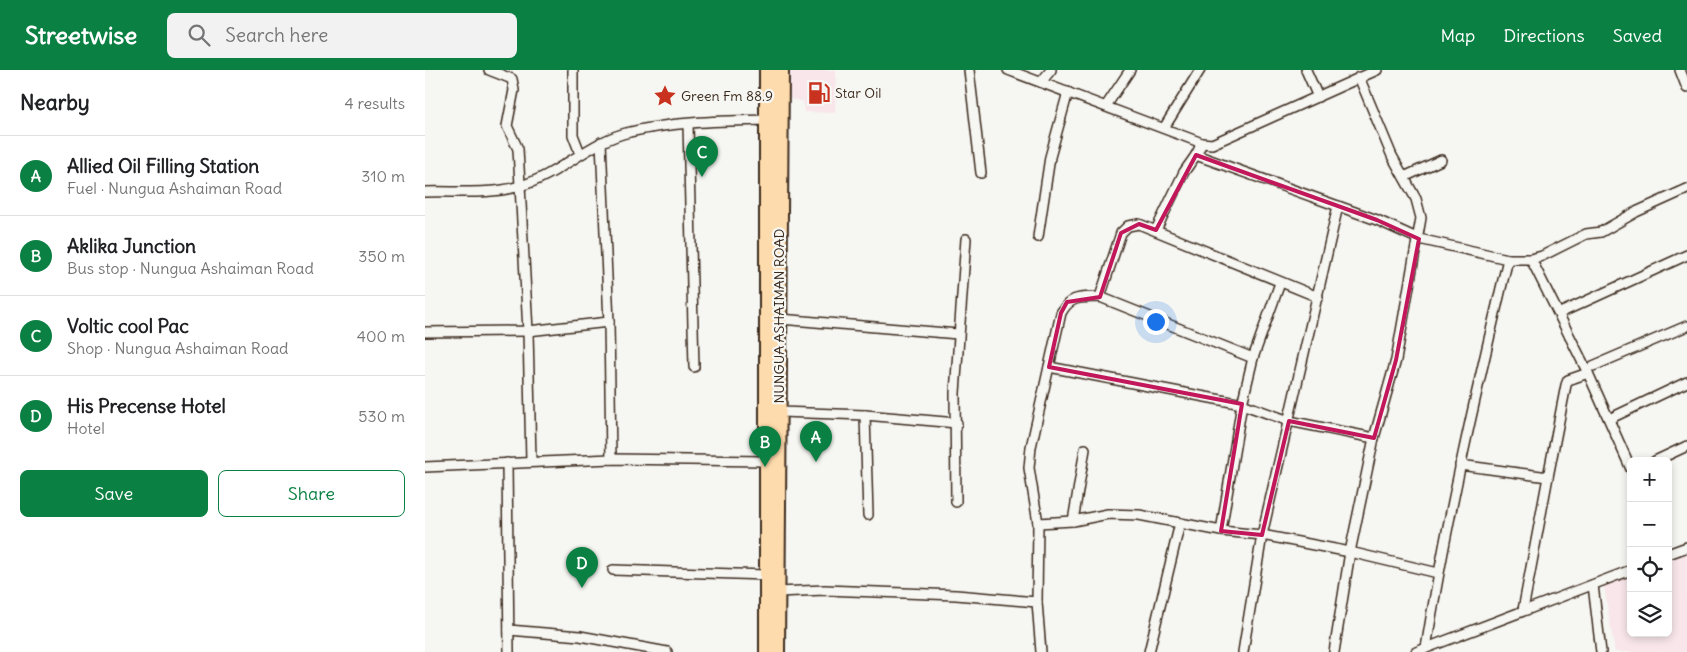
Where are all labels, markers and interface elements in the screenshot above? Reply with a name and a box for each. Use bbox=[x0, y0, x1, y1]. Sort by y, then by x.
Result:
search box bbox=[167, 13, 517, 58]
text: Streetwise bbox=[25, 20, 137, 50]
icon: search bbox=[185, 21, 213, 49]
text: Search here bbox=[225, 23, 328, 47]
text: Map bbox=[1440, 24, 1475, 47]
text: Directions bbox=[1503, 24, 1585, 47]
text: Saved bbox=[1613, 24, 1662, 47]
fuel station icon: Star Oil bbox=[806, 80, 832, 106]
place icon: Green Fm 88.9 bbox=[652, 83, 678, 109]
place label: Star Oil bbox=[835, 84, 881, 102]
place label: Green Fm 88.9 bbox=[681, 87, 773, 105]
text: Nearby bbox=[20, 89, 90, 116]
text: 4 results bbox=[344, 93, 405, 113]
pin: C bbox=[686, 136, 718, 177]
text: Allied Oil Filling Station bbox=[67, 154, 259, 178]
text: A bbox=[31, 166, 41, 186]
text: 310 m bbox=[361, 166, 405, 186]
text: Fuel · Nungua Ashaiman Road bbox=[67, 178, 282, 198]
street label: NUNGUA ASHAIMAN ROAD bbox=[770, 229, 788, 403]
text: Aklika Junction bbox=[67, 234, 196, 258]
text: B bbox=[31, 246, 41, 266]
text: 350 m bbox=[358, 246, 405, 266]
text: Bus stop · Nungua Ashaiman Road bbox=[67, 258, 314, 278]
your location bbox=[1143, 309, 1169, 335]
text: Voltic cool Pac bbox=[67, 314, 189, 338]
text: C bbox=[31, 326, 41, 346]
text: 400 m bbox=[357, 326, 405, 346]
text: Shop · Nungua Ashaiman Road bbox=[67, 338, 288, 358]
text: His Precense Hotel bbox=[67, 394, 226, 418]
text: D bbox=[30, 406, 42, 426]
text: 530 m bbox=[358, 406, 405, 426]
text: Hotel bbox=[67, 418, 105, 438]
pin: A bbox=[800, 421, 832, 462]
pin: B bbox=[749, 426, 781, 467]
map controls bbox=[1627, 457, 1672, 637]
button: + bbox=[1627, 457, 1672, 502]
button: Save bbox=[20, 470, 208, 517]
button: Share bbox=[218, 470, 405, 517]
button: − bbox=[1627, 502, 1672, 547]
pin: D bbox=[566, 547, 598, 588]
button: locate bbox=[1627, 547, 1672, 592]
button: layers bbox=[1627, 592, 1672, 637]

